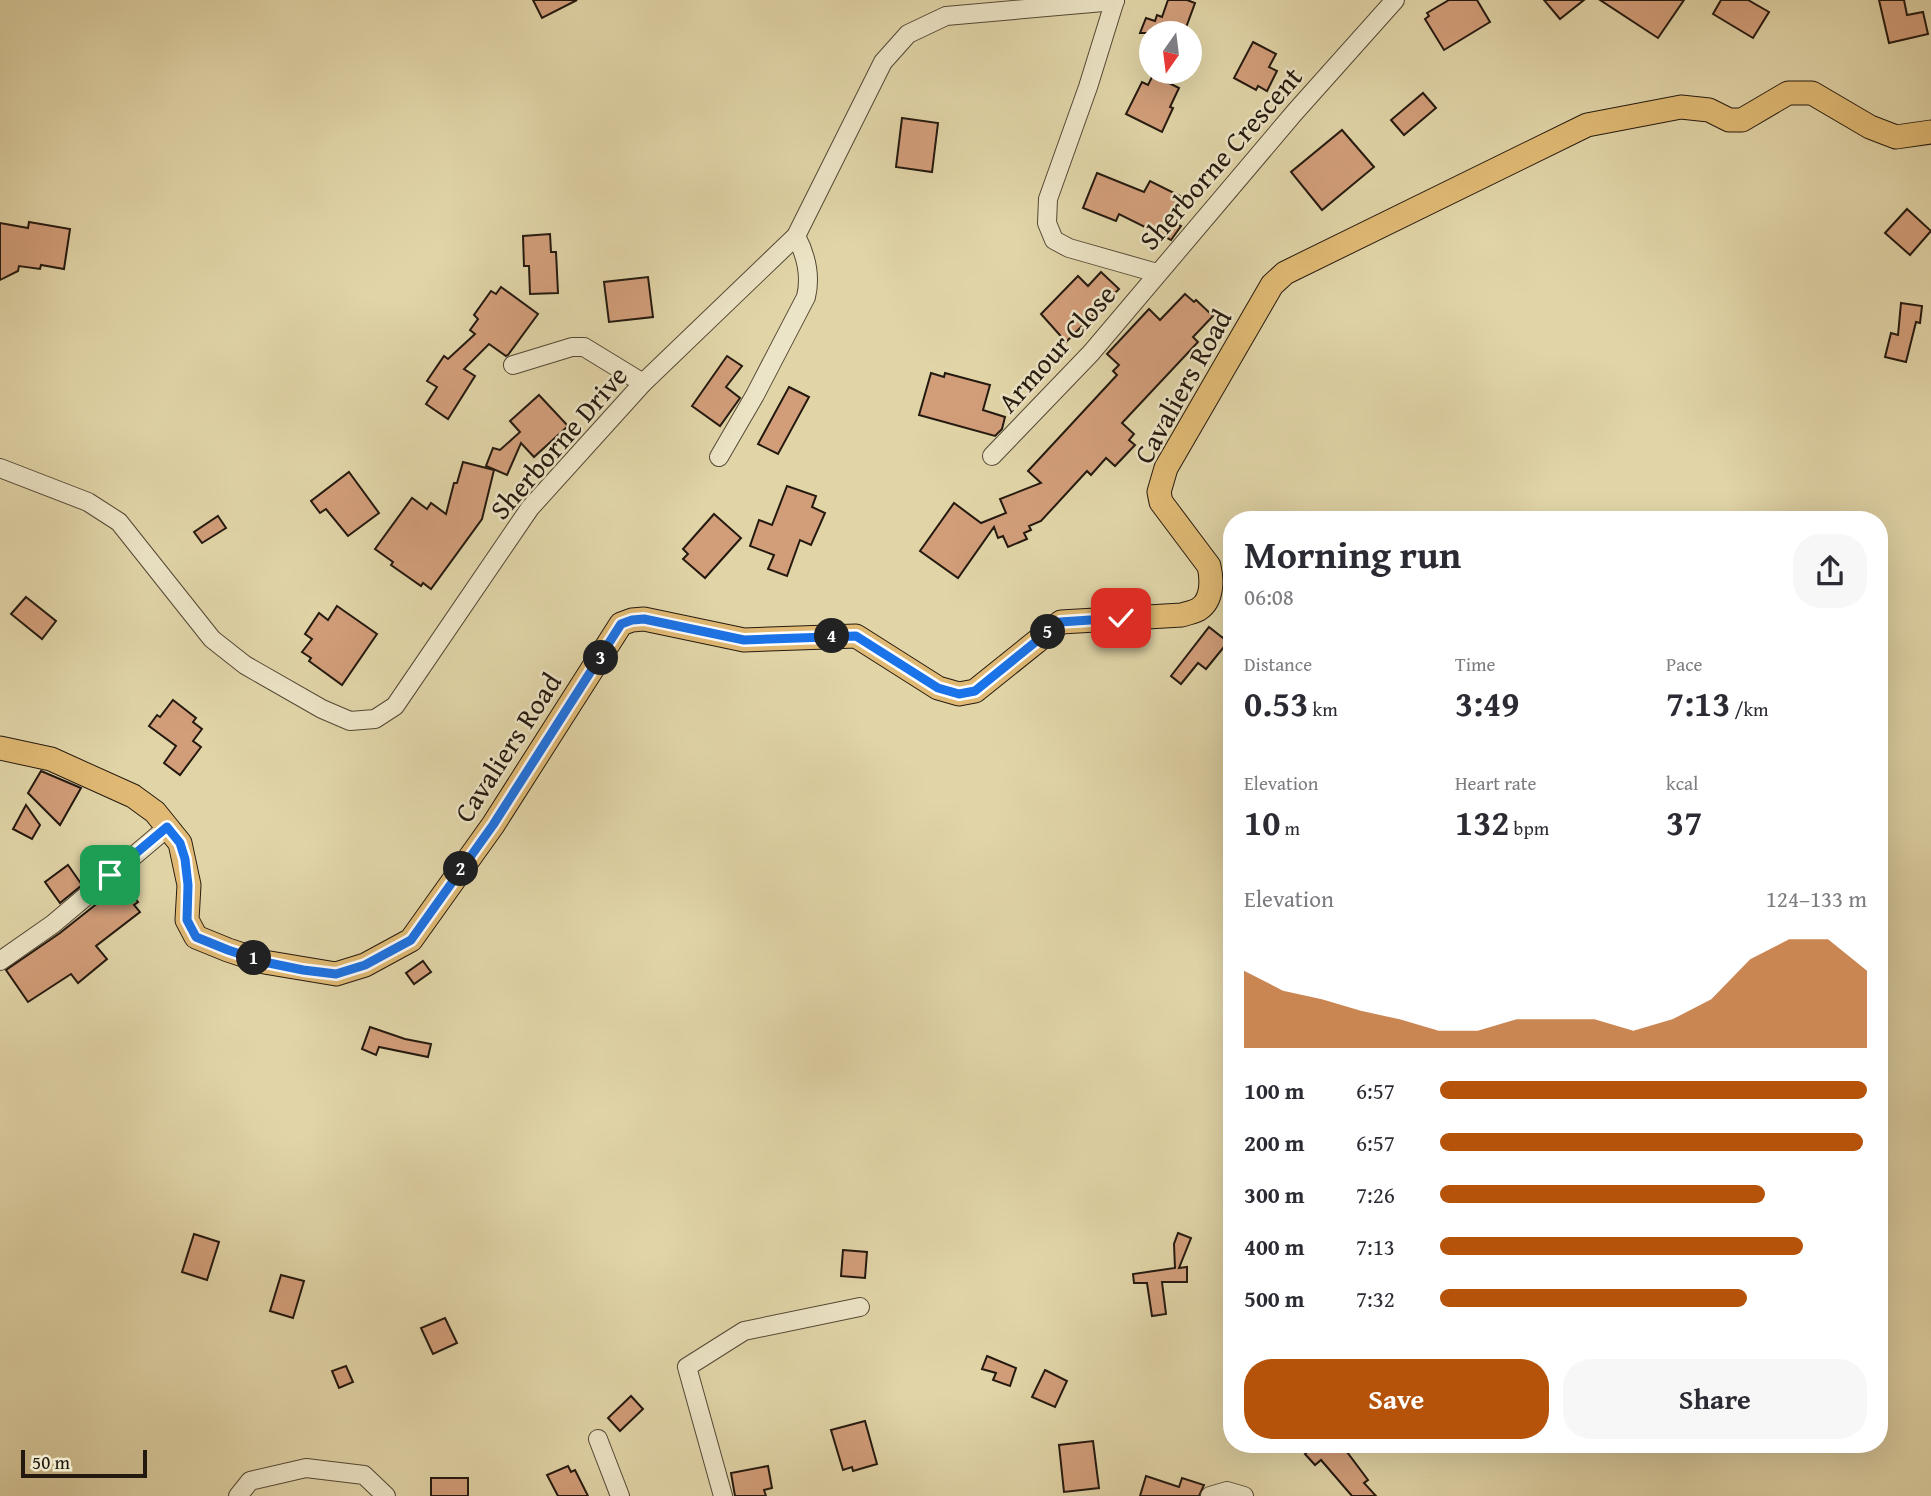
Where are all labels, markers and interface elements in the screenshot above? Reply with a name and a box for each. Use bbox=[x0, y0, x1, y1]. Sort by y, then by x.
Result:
north arrow bbox=[1139, 21, 1202, 84]
map controls bbox=[1139, 21, 1202, 84]
street label: Sherborne Crescent bbox=[1129, 57, 1311, 259]
street label: Armour Close bbox=[987, 275, 1125, 421]
street label: Cavaliers Road bbox=[1123, 301, 1241, 471]
street label: Sherborne Drive bbox=[479, 356, 637, 528]
text: Morning run bbox=[1244, 526, 1461, 582]
button: share bbox=[1793, 534, 1867, 608]
text: 06:08 bbox=[1244, 580, 1294, 613]
pin bbox=[1091, 588, 1151, 648]
icon: check bbox=[1102, 599, 1140, 637]
pin: 5 bbox=[1030, 614, 1066, 650]
text: 5 bbox=[1043, 617, 1052, 645]
pin: 4 bbox=[814, 618, 850, 654]
text: 4 bbox=[827, 621, 836, 649]
pin: 3 bbox=[584, 640, 618, 676]
text: 3 bbox=[596, 643, 605, 671]
text: Distance bbox=[1244, 650, 1312, 678]
text: Time bbox=[1455, 650, 1495, 678]
text: Pace bbox=[1666, 650, 1703, 678]
street label: Cavaliers Road bbox=[443, 664, 571, 830]
text: 0.53 bbox=[1244, 678, 1308, 729]
text: 3:49 bbox=[1455, 678, 1519, 729]
text: 7:13 bbox=[1666, 678, 1730, 729]
text: km bbox=[1308, 695, 1338, 723]
text: /km bbox=[1730, 695, 1769, 723]
text: Elevation bbox=[1244, 769, 1318, 797]
text: Heart rate bbox=[1455, 769, 1536, 797]
text: kcal bbox=[1666, 769, 1698, 797]
text: 10 bbox=[1244, 797, 1280, 848]
text: 132 bbox=[1455, 797, 1509, 848]
text: 37 bbox=[1666, 797, 1702, 848]
text: m bbox=[1280, 814, 1300, 842]
text: bpm bbox=[1509, 814, 1549, 842]
pin bbox=[80, 845, 140, 905]
pin: 2 bbox=[444, 852, 478, 886]
text: 2 bbox=[456, 854, 465, 882]
icon: arrive bbox=[91, 856, 129, 894]
text: Elevation bbox=[1244, 882, 1334, 915]
text: 124–133 m bbox=[1766, 882, 1867, 915]
pin: 1 bbox=[236, 940, 272, 976]
text: 1 bbox=[249, 943, 258, 971]
text: 100 m bbox=[1244, 1074, 1305, 1107]
text: 6:57 bbox=[1356, 1074, 1395, 1107]
text: 200 m bbox=[1244, 1126, 1305, 1159]
text: 6:57 bbox=[1356, 1126, 1395, 1159]
text: 300 m bbox=[1244, 1178, 1305, 1211]
text: 7:26 bbox=[1356, 1178, 1395, 1211]
text: 400 m bbox=[1244, 1230, 1305, 1263]
text: 7:13 bbox=[1356, 1230, 1395, 1263]
text: 500 m bbox=[1244, 1282, 1305, 1315]
text: 7:32 bbox=[1356, 1282, 1395, 1315]
button: Save bbox=[1244, 1359, 1549, 1439]
button: Share bbox=[1563, 1359, 1867, 1439]
scale bar bbox=[21, 1447, 147, 1479]
text: 50 m bbox=[32, 1448, 70, 1476]

